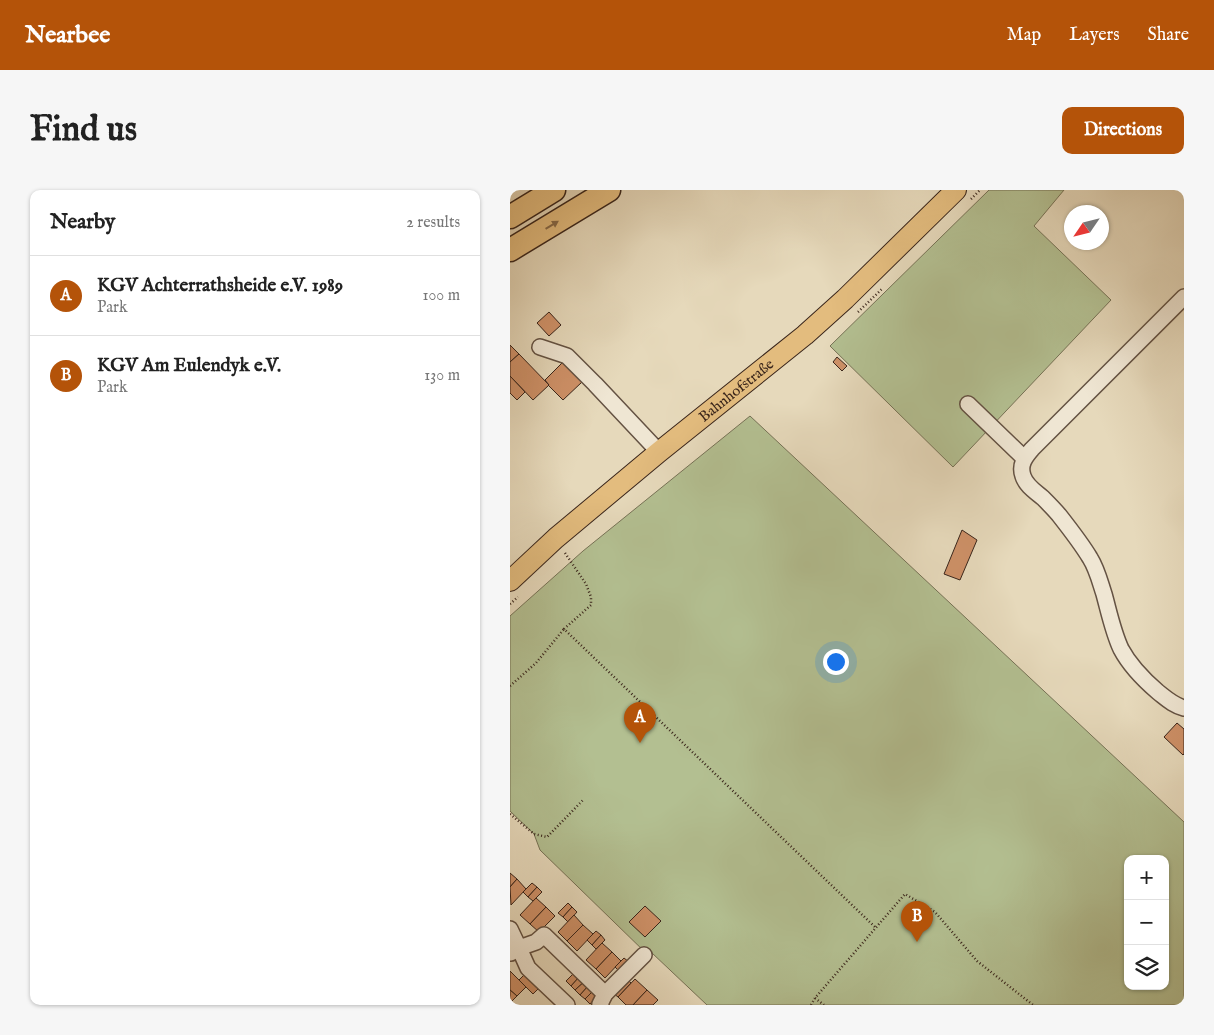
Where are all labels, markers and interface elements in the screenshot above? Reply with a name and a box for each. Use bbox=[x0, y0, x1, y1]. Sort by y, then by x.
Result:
text: Nearbee bbox=[25, 20, 110, 51]
text: Map bbox=[1007, 24, 1041, 47]
text: Layers bbox=[1069, 24, 1120, 47]
text: Share bbox=[1148, 24, 1189, 47]
button: Directions bbox=[1062, 107, 1184, 154]
text: Find us bbox=[30, 108, 137, 153]
north arrow bbox=[1064, 205, 1109, 250]
text: Nearby bbox=[50, 209, 115, 236]
text: 2 results bbox=[406, 213, 460, 233]
one-way arrow bbox=[545, 220, 558, 230]
text: KGV Achterrathsheide e.V. 1989 bbox=[97, 274, 343, 298]
text: A bbox=[61, 286, 71, 306]
text: 100 m bbox=[423, 286, 460, 306]
text: Park bbox=[97, 298, 127, 318]
text: KGV Am Eulendyk e.V. bbox=[97, 354, 281, 378]
street label: Bahnhofstraße bbox=[695, 354, 778, 426]
text: B bbox=[61, 366, 71, 386]
text: 130 m bbox=[424, 366, 460, 386]
text: Park bbox=[97, 378, 127, 398]
your location bbox=[823, 649, 849, 675]
pin: A bbox=[624, 702, 656, 743]
map controls bbox=[1124, 855, 1169, 990]
button: + bbox=[1124, 855, 1169, 900]
button: − bbox=[1124, 900, 1169, 945]
pin: B bbox=[901, 901, 933, 942]
button: layers bbox=[1124, 945, 1169, 990]

